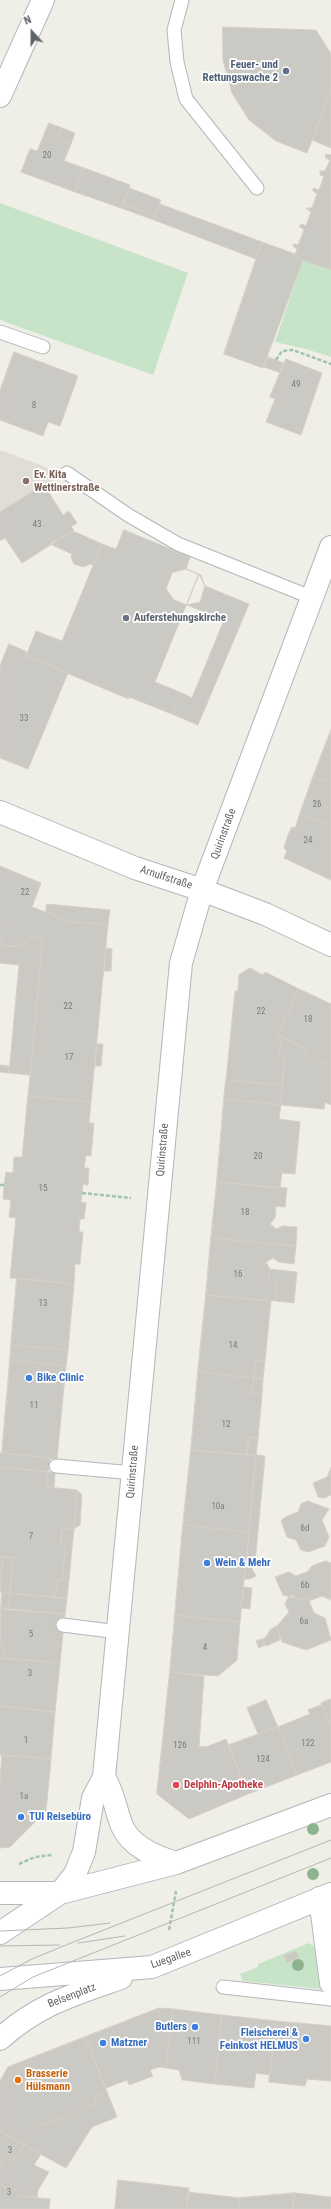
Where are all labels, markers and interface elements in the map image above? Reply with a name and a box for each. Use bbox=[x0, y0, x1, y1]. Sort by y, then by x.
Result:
north arrow bbox=[12, 12, 52, 52]
text: N bbox=[22, 13, 33, 28]
place label: Feuer- und Rettungswache 2 bbox=[203, 58, 278, 84]
marker: Feuer- und Rettungswache 2 bbox=[281, 66, 291, 76]
house number: 20 bbox=[43, 151, 51, 161]
house number: 49 bbox=[292, 380, 300, 390]
house number: 8 bbox=[32, 401, 36, 411]
place label: Ev. Kita Wettinerstraße bbox=[34, 468, 100, 494]
marker: Ev. Kita Wettinerstraße bbox=[21, 476, 31, 486]
house number: 43 bbox=[33, 520, 41, 530]
place label: Auferstehungskirche bbox=[134, 611, 226, 625]
marker: Auferstehungskirche bbox=[121, 613, 131, 623]
house number: 33 bbox=[20, 714, 28, 724]
house number: 26 bbox=[313, 800, 321, 810]
street label: Quirinstraße bbox=[209, 807, 239, 861]
house number: 24 bbox=[304, 836, 312, 846]
street label: Arnulfstraße bbox=[138, 863, 194, 893]
house number: 22 bbox=[21, 888, 29, 898]
house number: 22 bbox=[64, 1002, 72, 1012]
house number: 22 bbox=[257, 1007, 265, 1017]
house number: 18 bbox=[304, 1015, 312, 1025]
house number: 17 bbox=[65, 1053, 73, 1063]
street label: Quirinstraße bbox=[154, 1123, 172, 1177]
house number: 20 bbox=[254, 1152, 262, 1162]
house number: 15 bbox=[39, 1184, 47, 1194]
house number: 18 bbox=[241, 1208, 249, 1218]
house number: 16 bbox=[234, 1270, 242, 1280]
house number: 13 bbox=[39, 1299, 47, 1309]
house number: 14 bbox=[229, 1341, 237, 1351]
place label: Bike Clinic bbox=[37, 1371, 84, 1385]
marker: Bike Clinic bbox=[24, 1373, 34, 1383]
house number: 11 bbox=[30, 1401, 38, 1411]
house number: 12 bbox=[222, 1420, 230, 1430]
street label: Quirinstraße bbox=[124, 1445, 142, 1499]
house number: 10a bbox=[211, 1502, 225, 1512]
house number: 6d bbox=[301, 1524, 309, 1534]
house number: 7 bbox=[29, 1532, 33, 1542]
place label: Wein & Mehr bbox=[215, 1556, 271, 1570]
marker: Wein & Mehr bbox=[202, 1558, 212, 1568]
house number: 6b bbox=[301, 1581, 309, 1591]
house number: 6a bbox=[300, 1617, 308, 1627]
house number: 5 bbox=[29, 1630, 33, 1640]
house number: 4 bbox=[203, 1643, 207, 1653]
house number: 3 bbox=[28, 1669, 32, 1679]
house number: 1 bbox=[24, 1736, 28, 1746]
house number: 122 bbox=[301, 1739, 315, 1749]
house number: 126 bbox=[173, 1741, 187, 1751]
house number: 124 bbox=[256, 1755, 270, 1765]
place label: Delphin-Apotheke bbox=[184, 1778, 263, 1792]
marker: Delphin-Apotheke bbox=[171, 1780, 181, 1790]
house number: 1a bbox=[20, 1792, 28, 1802]
place label: TUI Reisebüro bbox=[29, 1810, 91, 1824]
marker: TUI Reisebüro bbox=[16, 1812, 26, 1822]
street label: Luegallee bbox=[149, 1946, 193, 1972]
street label: Belsenplatz bbox=[46, 1981, 98, 2011]
place label: Butlers bbox=[155, 2020, 187, 2034]
marker: Butlers bbox=[190, 2022, 200, 2032]
place label: Fleischerei & Feinkost HELMUS bbox=[220, 2026, 298, 2052]
marker: Fleischerei & Feinkost HELMUS bbox=[301, 2034, 311, 2044]
place label: Matzner bbox=[111, 2036, 147, 2050]
house number: 111 bbox=[187, 2037, 201, 2047]
marker: Matzner bbox=[98, 2038, 108, 2048]
place label: Brasserie Hülsmann bbox=[26, 2067, 70, 2093]
marker: Brasserie Hülsmann bbox=[13, 2075, 23, 2085]
house number: 3 bbox=[8, 2146, 12, 2156]
house number: 3 bbox=[7, 2188, 11, 2198]

